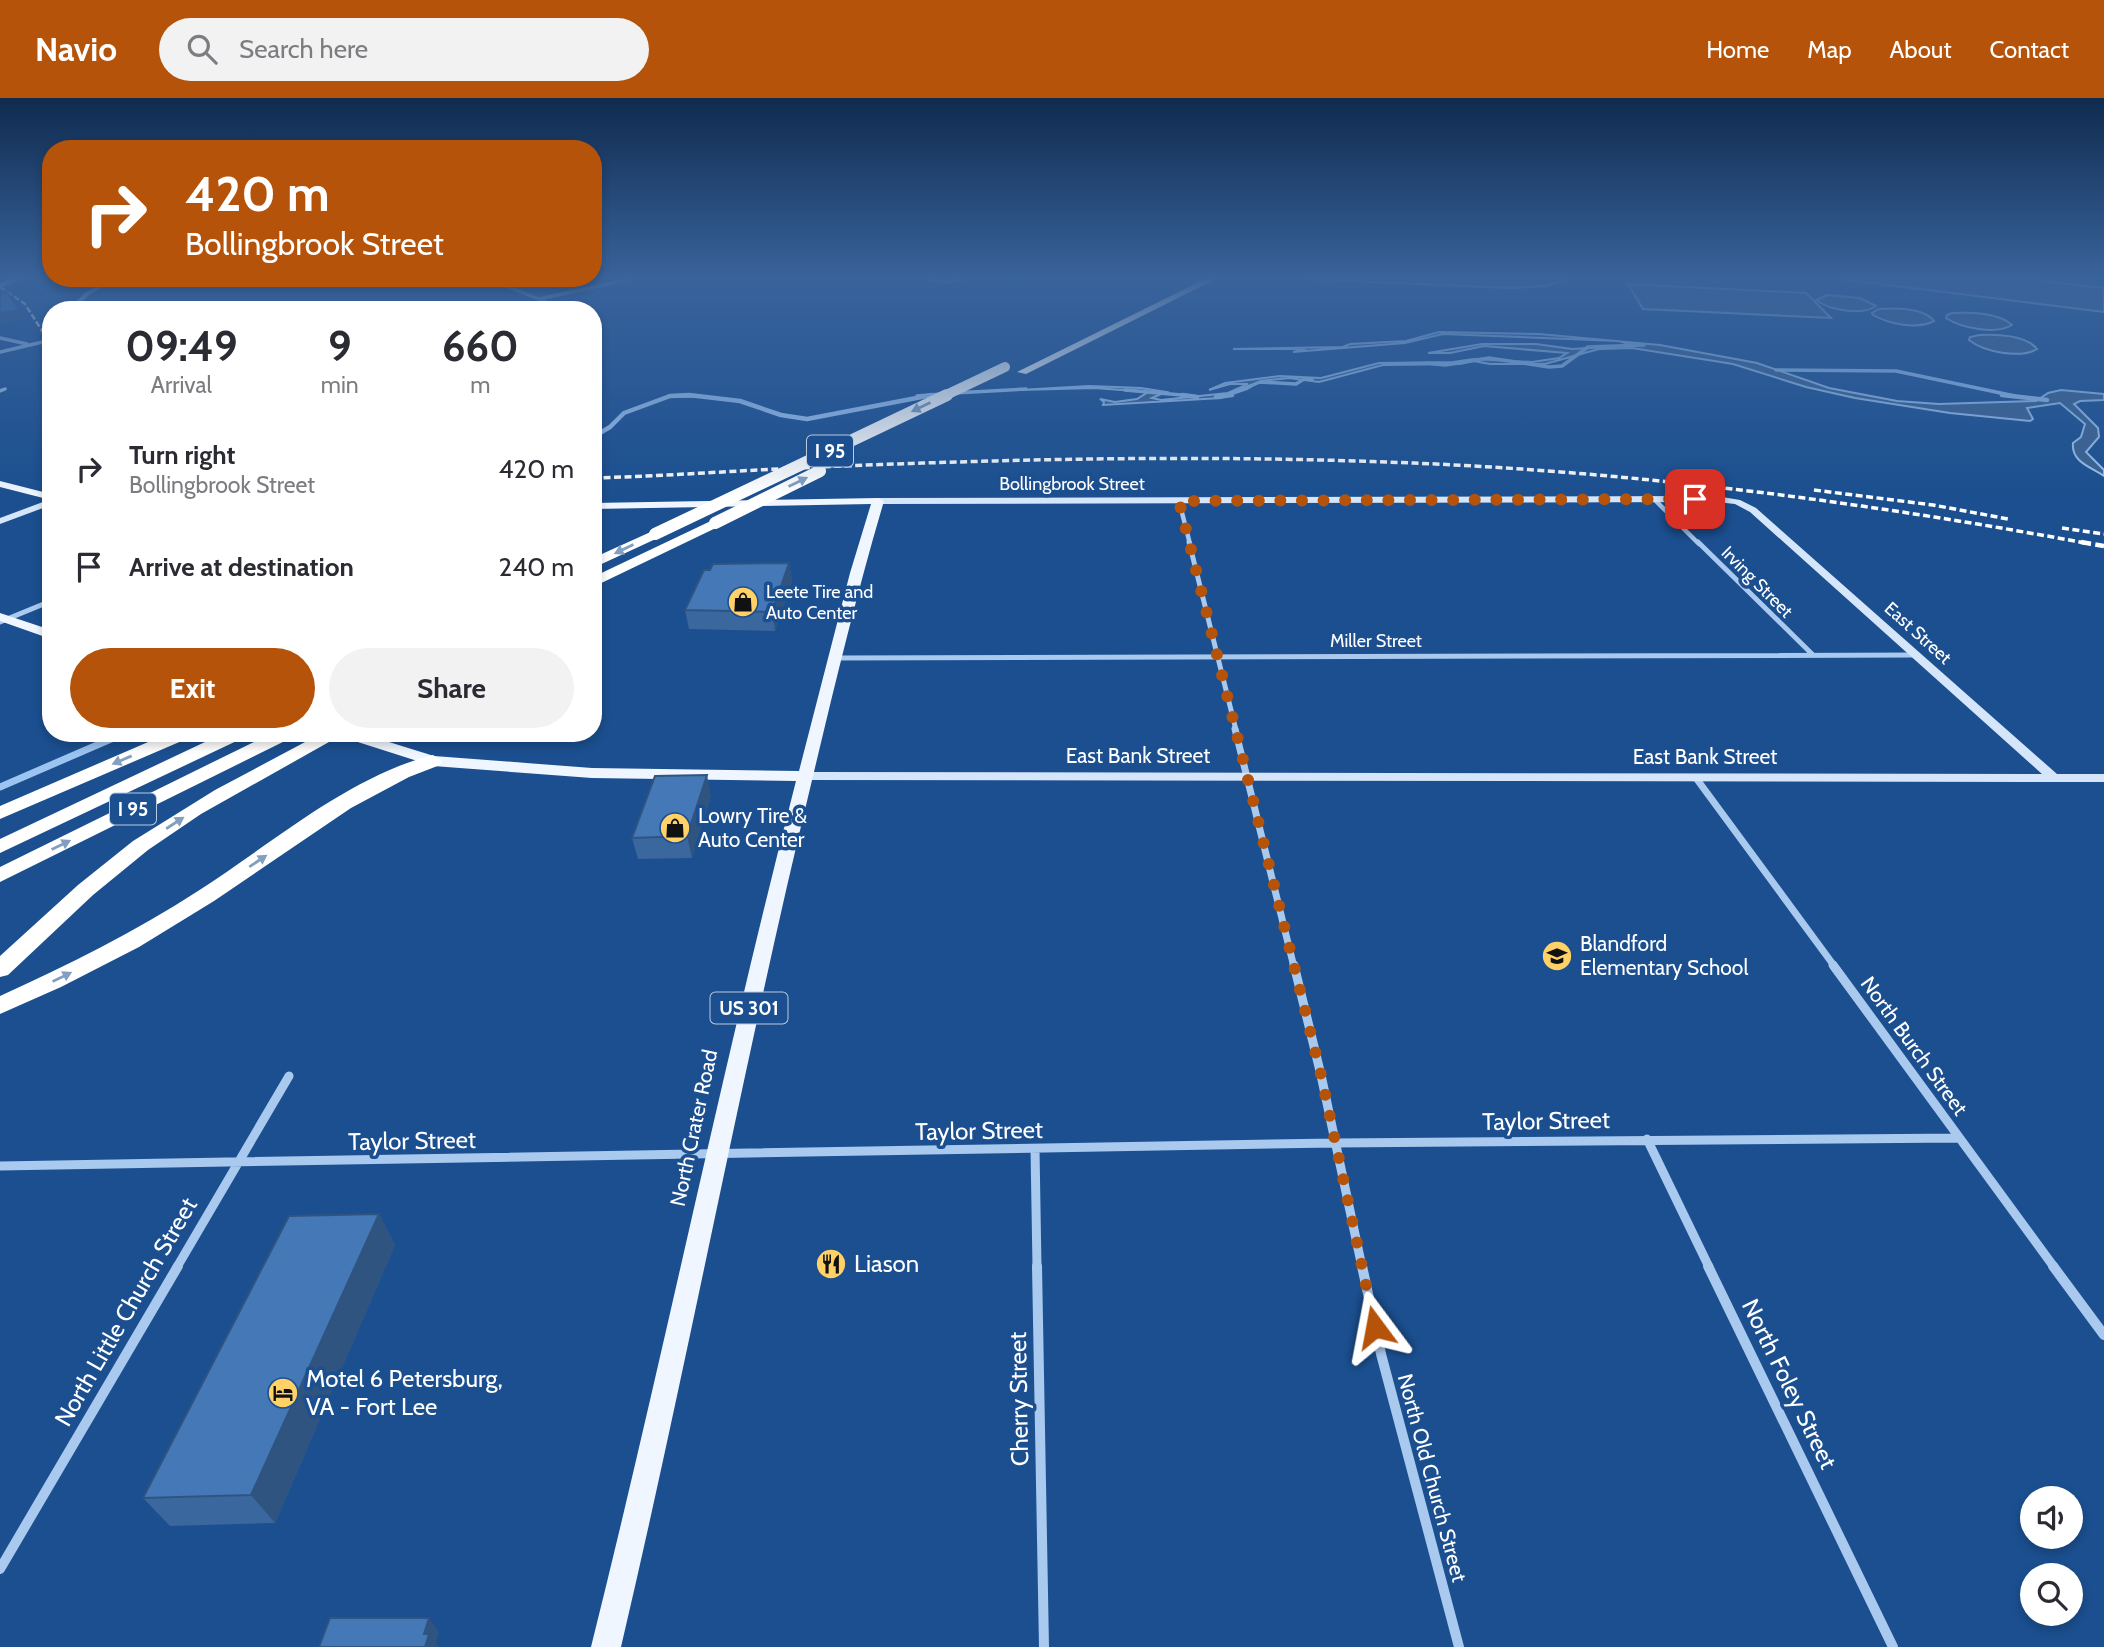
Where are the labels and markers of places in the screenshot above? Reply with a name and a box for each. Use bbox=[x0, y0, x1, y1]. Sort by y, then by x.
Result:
pin bbox=[1665, 469, 1725, 529]
place label: Leete Tire and Auto Center bbox=[766, 581, 873, 624]
shop icon: Leete Tire and Auto Center bbox=[726, 585, 760, 619]
place label: Lowry Tire & Auto Center bbox=[698, 803, 807, 852]
shop icon: Lowry Tire & Auto Center bbox=[658, 811, 692, 845]
place label: Blandford Elementary School bbox=[1580, 931, 1748, 980]
school or university icon: Blandford Elementary School bbox=[1540, 939, 1574, 973]
restaurant icon: Liason bbox=[814, 1247, 848, 1281]
place label: Liason bbox=[854, 1249, 919, 1278]
place label: Motel 6 Petersburg, VA - Fort Lee bbox=[306, 1364, 503, 1421]
hotel icon: Motel 6 Petersburg, VA - Fort Lee bbox=[266, 1376, 300, 1410]

